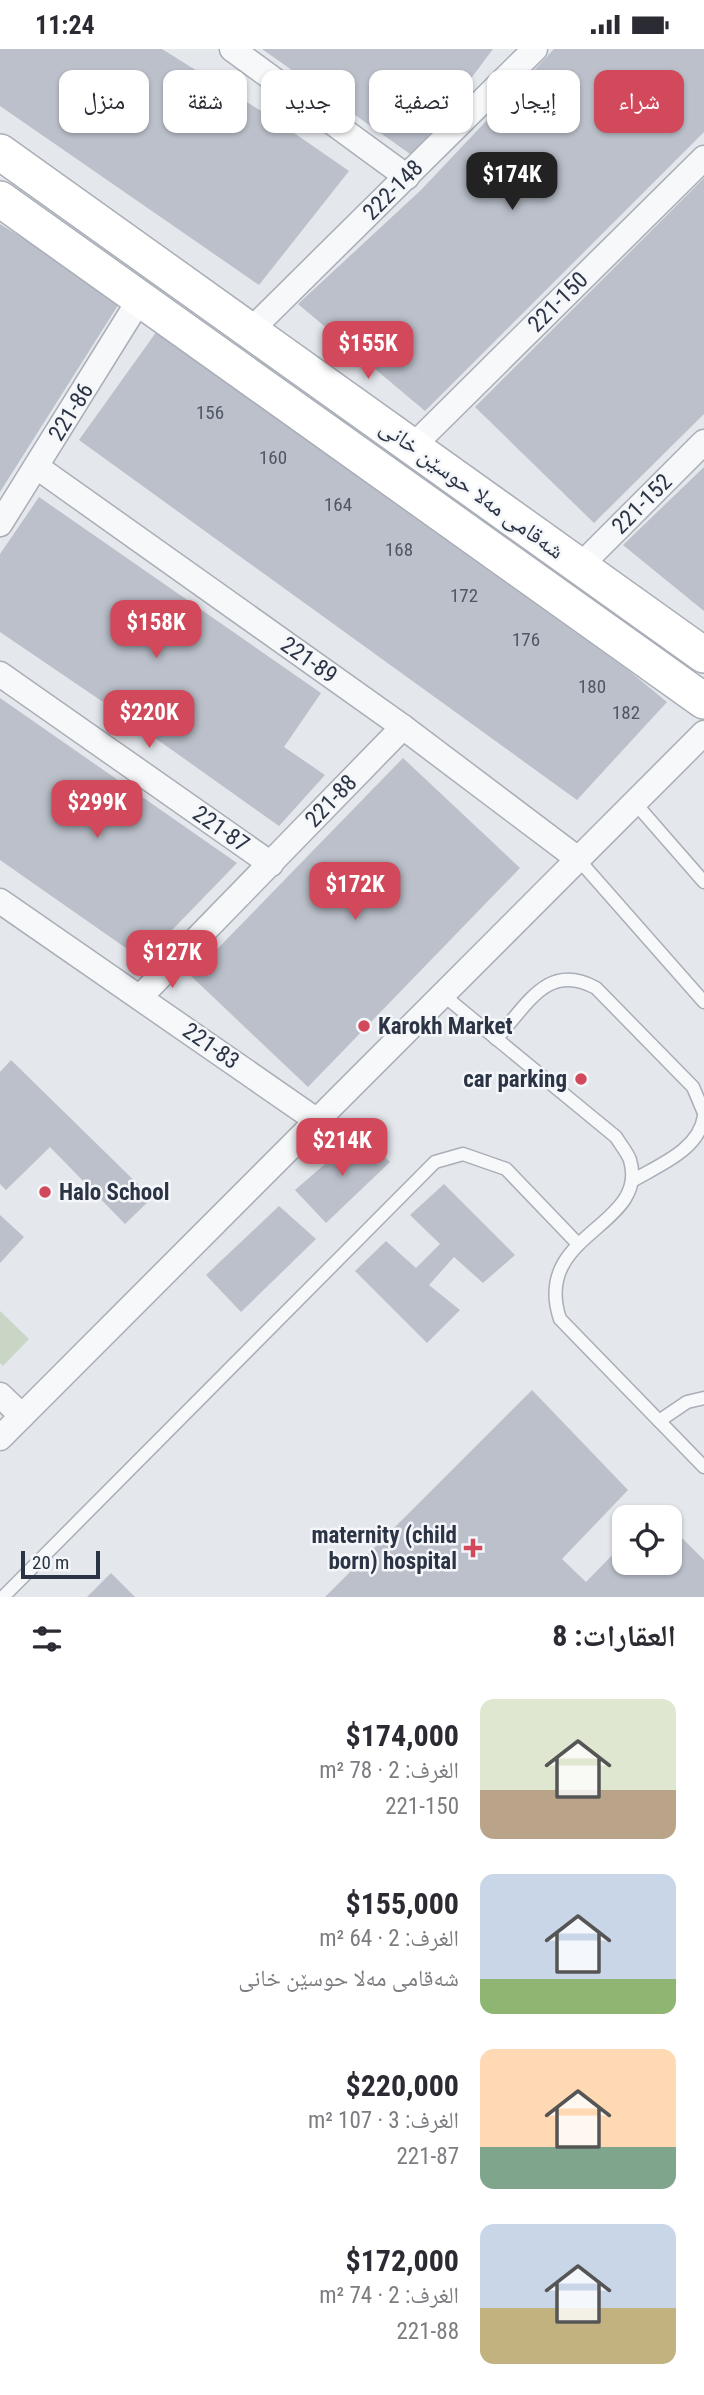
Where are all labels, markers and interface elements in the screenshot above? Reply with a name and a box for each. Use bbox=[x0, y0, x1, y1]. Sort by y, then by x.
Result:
text: 11:24 bbox=[35, 10, 95, 40]
chip: منزل bbox=[59, 70, 149, 133]
chip: شقة bbox=[163, 70, 247, 133]
chip: جديد bbox=[261, 70, 355, 133]
chip: تصفية bbox=[369, 70, 473, 133]
chip: إيجار bbox=[487, 70, 580, 133]
chip: شراء bbox=[594, 70, 684, 133]
pin: $174K bbox=[463, 153, 561, 212]
street label: 222-148 bbox=[357, 154, 429, 226]
text: $174K bbox=[482, 161, 542, 188]
street label: 221-150 bbox=[522, 266, 594, 338]
pin: $155K bbox=[319, 321, 417, 381]
text: $155K bbox=[338, 330, 398, 357]
street label: 221-86 bbox=[43, 378, 99, 446]
house number: 156 bbox=[196, 401, 224, 424]
street label: شەقامی مەلا حوسێن خانی bbox=[375, 413, 569, 565]
house number: 160 bbox=[259, 446, 287, 469]
street label: 221-152 bbox=[606, 468, 678, 540]
house number: 164 bbox=[324, 493, 352, 516]
house number: 168 bbox=[385, 538, 413, 561]
house number: 172 bbox=[450, 584, 478, 607]
pin: $158K bbox=[107, 601, 205, 660]
text: $158K bbox=[126, 609, 186, 636]
house number: 176 bbox=[512, 628, 540, 651]
street label: 221-89 bbox=[276, 631, 342, 689]
house number: 180 bbox=[578, 675, 606, 698]
pin: $220K bbox=[100, 691, 198, 750]
text: $220K bbox=[119, 699, 179, 726]
house number: 182 bbox=[612, 701, 640, 724]
street label: 221-88 bbox=[300, 769, 362, 833]
pin: $299K bbox=[48, 781, 146, 840]
text: $299K bbox=[67, 789, 127, 816]
street label: 221-87 bbox=[188, 800, 254, 858]
pin: $172K bbox=[306, 863, 404, 922]
text: $172K bbox=[325, 871, 385, 898]
pin: $127K bbox=[123, 930, 221, 990]
text: $127K bbox=[142, 939, 202, 966]
place label: Karokh Market bbox=[378, 1013, 513, 1040]
street label: 221-83 bbox=[178, 1017, 244, 1075]
marker: Karokh Market bbox=[356, 1018, 372, 1034]
place label: car parking bbox=[463, 1066, 567, 1093]
marker: car parking bbox=[573, 1071, 589, 1087]
pin: $214K bbox=[293, 1119, 391, 1178]
text: $214K bbox=[312, 1127, 372, 1154]
place label: Halo School bbox=[59, 1179, 170, 1206]
marker: Halo School bbox=[37, 1184, 53, 1200]
map controls bbox=[612, 1505, 682, 1575]
button: locate bbox=[612, 1505, 682, 1575]
place label: maternity (child born) hospital bbox=[311, 1522, 457, 1575]
marker: maternity (child born) hospital bbox=[463, 1538, 483, 1558]
scale bar bbox=[21, 1548, 100, 1580]
text: 20 m bbox=[32, 1551, 69, 1574]
text: العقارات: 8 bbox=[552, 1618, 676, 1653]
icon: filters bbox=[28, 1620, 66, 1658]
text: $174,000 bbox=[346, 1718, 459, 1753]
icon: home bbox=[536, 1727, 620, 1811]
text: الغرف: 2 · 78 m² bbox=[319, 1757, 459, 1784]
text: 221-150 bbox=[385, 1793, 459, 1820]
text: $155,000 bbox=[346, 1886, 459, 1921]
icon: home bbox=[536, 1902, 620, 1986]
text: الغرف: 2 · 64 m² bbox=[319, 1925, 459, 1952]
text: شەقامی مەلا حوسێن خانی bbox=[238, 1965, 459, 1992]
text: $220,000 bbox=[346, 2068, 459, 2103]
icon: home bbox=[536, 2077, 620, 2161]
text: الغرف: 3 · 107 m² bbox=[308, 2107, 459, 2134]
text: 221-87 bbox=[397, 2143, 459, 2170]
text: $172,000 bbox=[346, 2243, 459, 2278]
icon: home bbox=[536, 2252, 620, 2336]
text: الغرف: 2 · 74 m² bbox=[319, 2282, 459, 2309]
text: 221-88 bbox=[397, 2318, 459, 2345]

